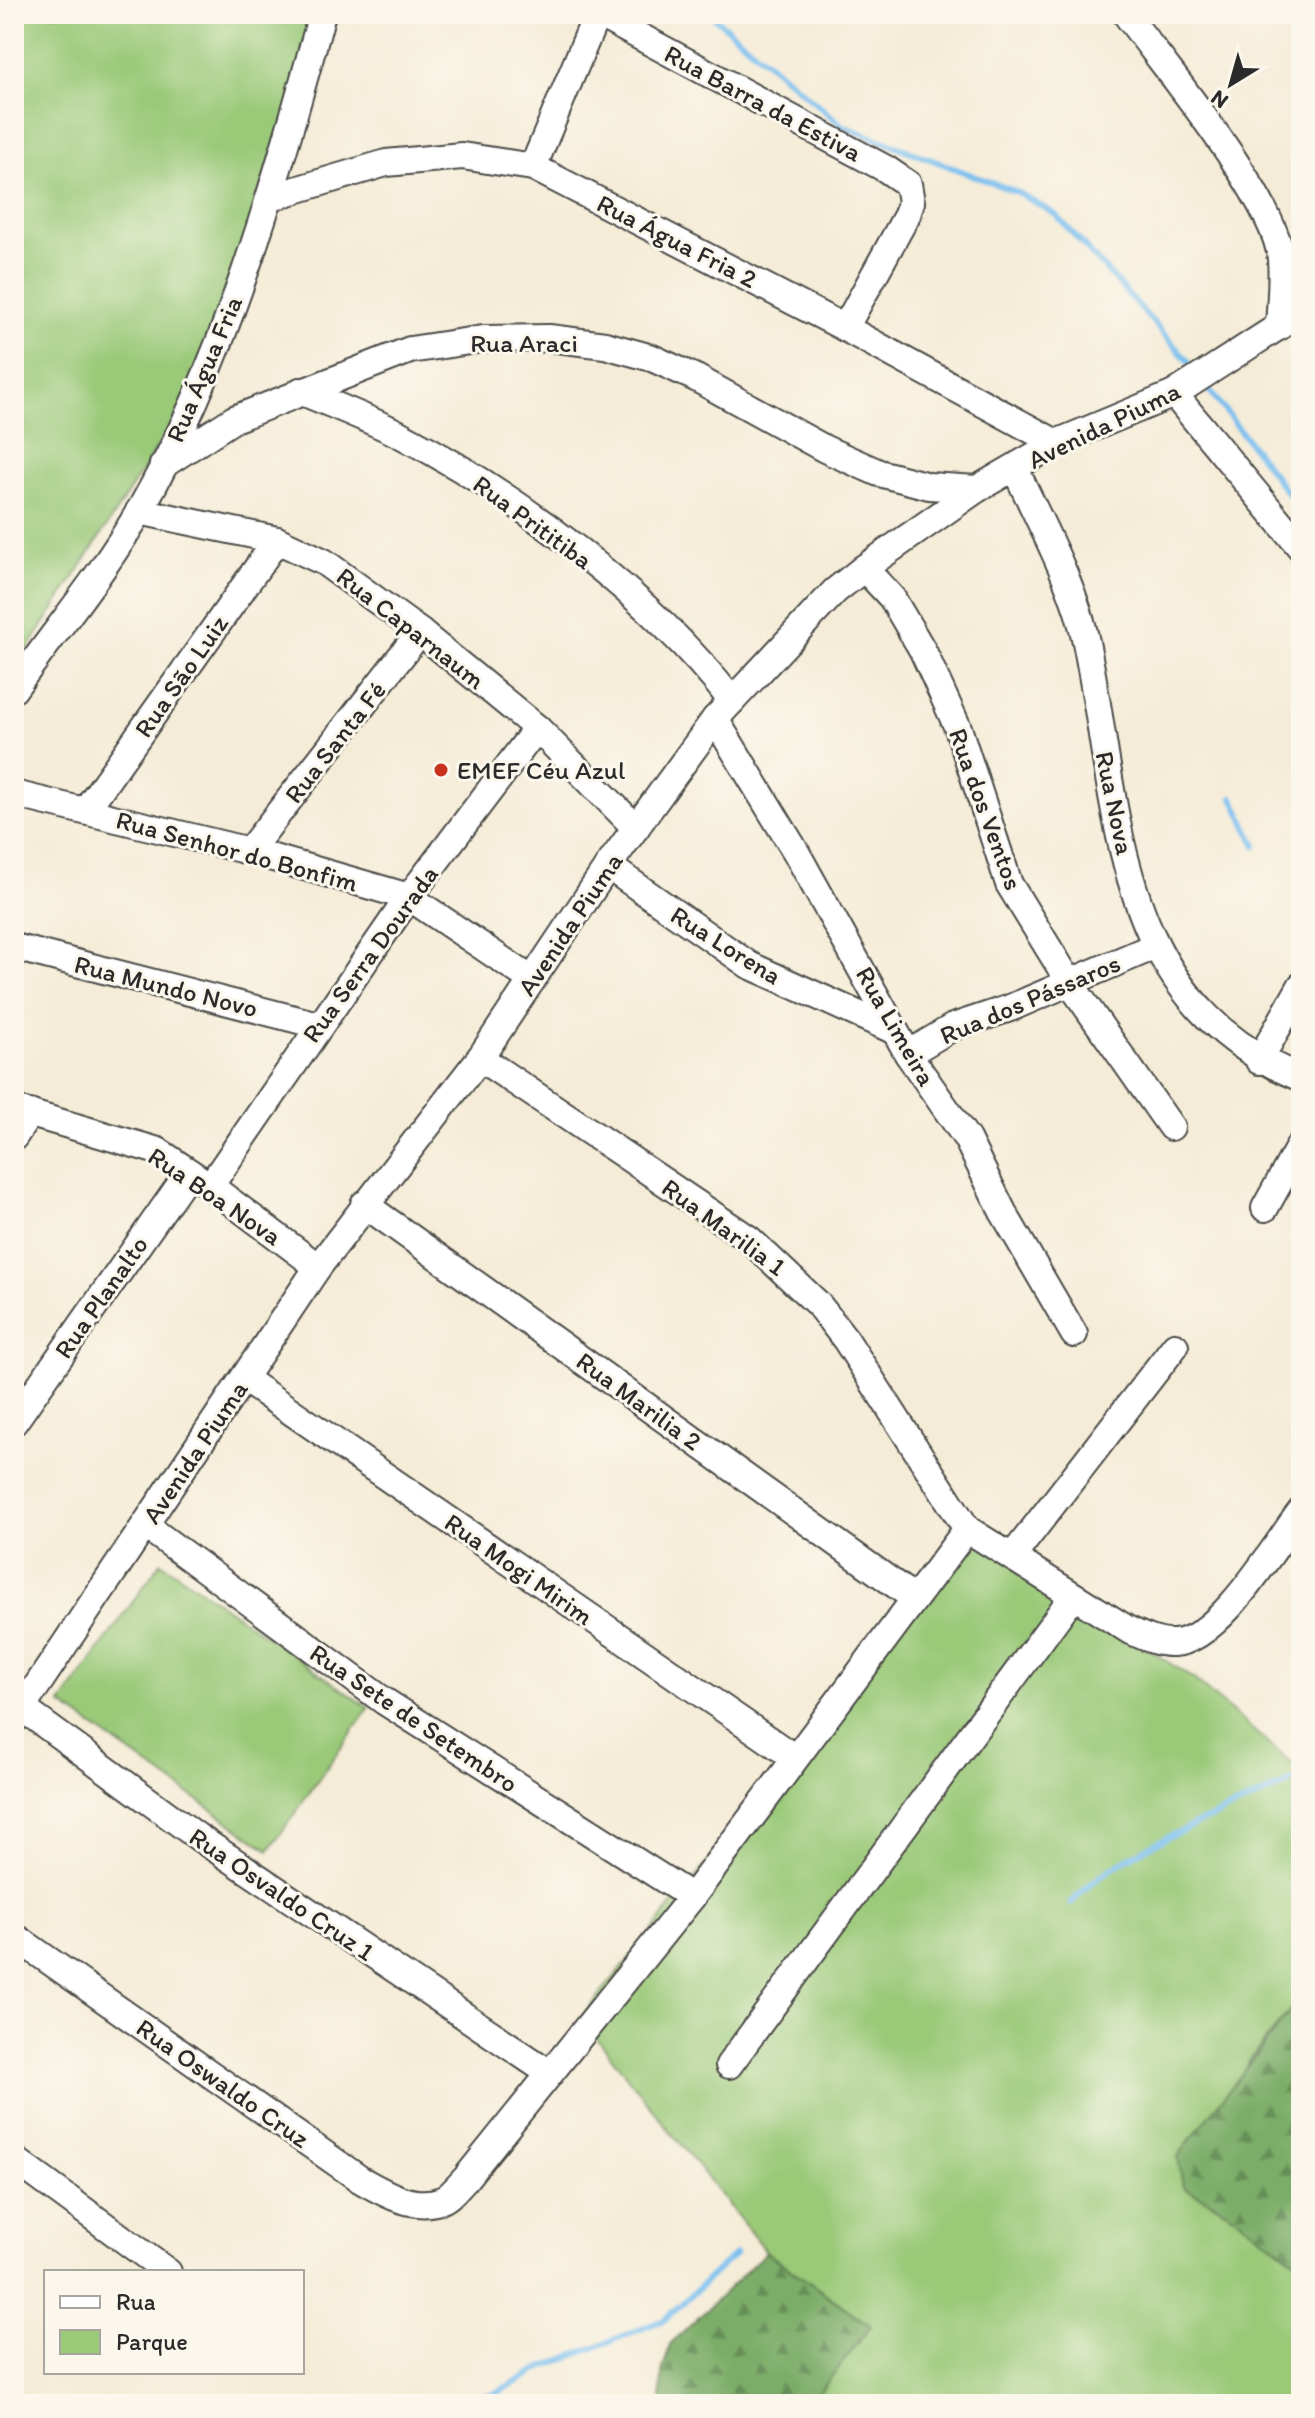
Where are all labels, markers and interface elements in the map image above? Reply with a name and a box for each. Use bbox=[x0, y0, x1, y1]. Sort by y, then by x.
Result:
street label: Rua Barra da Estiva bbox=[659, 38, 867, 169]
north arrow bbox=[1191, 44, 1271, 124]
text: N bbox=[1205, 84, 1233, 115]
street label: Rua Água Fria 2 bbox=[592, 187, 763, 295]
street label: Rua Água Fria bbox=[159, 291, 249, 447]
street label: Rua Araci bbox=[470, 327, 578, 359]
street label: Avenida Piuma bbox=[1022, 374, 1186, 476]
street label: Rua Prititiba bbox=[467, 468, 600, 576]
street label: Rua Caparnaum bbox=[330, 560, 492, 696]
street label: Rua São Luiz bbox=[127, 609, 235, 743]
street label: Rua Santa Fé bbox=[277, 675, 393, 809]
street label: Rua dos Ventos bbox=[942, 724, 1030, 894]
street label: Rua Nova bbox=[1088, 748, 1142, 858]
place label: EMEF Céu Azul bbox=[457, 754, 625, 786]
marker: EMEF Céu Azul bbox=[432, 761, 450, 779]
street label: Rua Senhor do Bonfim bbox=[113, 803, 361, 899]
street label: Avenida Piuma bbox=[510, 846, 630, 1002]
street label: Rua Serra Dourada bbox=[295, 859, 445, 1049]
street label: Rua Lorena bbox=[665, 898, 787, 992]
street label: Rua dos Pássaros bbox=[935, 947, 1125, 1051]
street label: Rua Mundo Novo bbox=[71, 948, 261, 1024]
street label: Rua Limeira bbox=[849, 961, 943, 1092]
street label: Rua Boa Nova bbox=[142, 1140, 288, 1253]
street label: Rua Marilia 1 bbox=[656, 1171, 792, 1283]
street label: Rua Planalto bbox=[47, 1230, 155, 1364]
street label: Rua Marilia 2 bbox=[570, 1345, 708, 1457]
street label: Avenida Piuma bbox=[135, 1374, 255, 1530]
street label: Rua Mogi Mirim bbox=[439, 1506, 600, 1632]
street label: Rua Sete de Setembro bbox=[304, 1636, 524, 1800]
street label: Rua Osvaldo Cruz 1 bbox=[183, 1820, 381, 1968]
street label: Rua Oswaldo Cruz bbox=[130, 2011, 316, 2155]
legend bbox=[44, 2270, 304, 2374]
text: Rua bbox=[116, 2287, 156, 2316]
text: Parque bbox=[116, 2327, 188, 2356]

